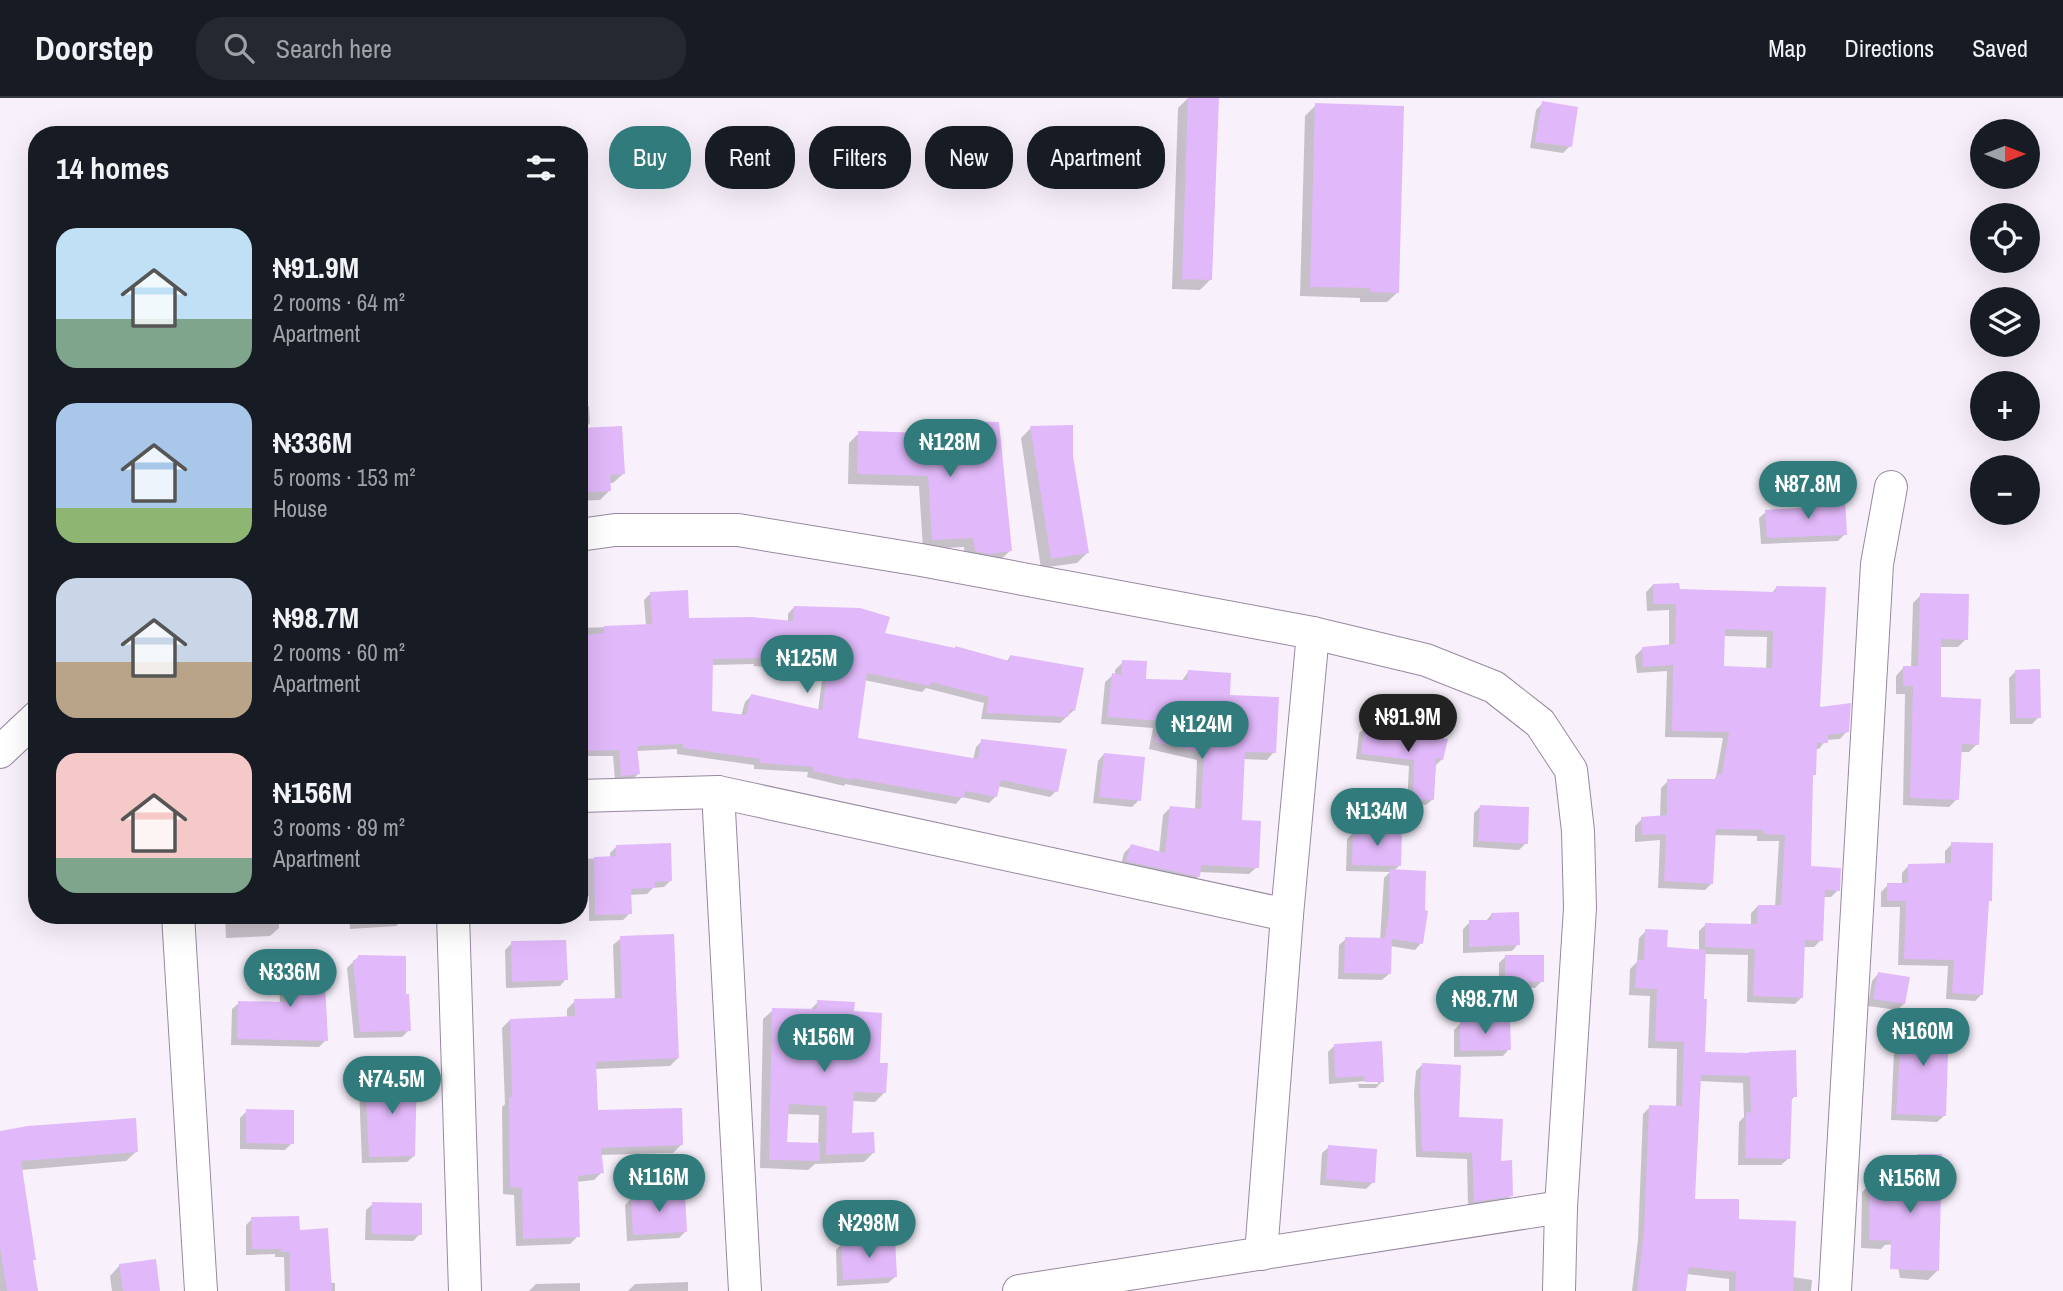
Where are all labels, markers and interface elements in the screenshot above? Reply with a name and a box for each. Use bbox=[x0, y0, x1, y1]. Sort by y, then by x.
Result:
search box bbox=[196, 17, 686, 80]
text: Doorstep bbox=[35, 26, 154, 70]
icon: search bbox=[220, 29, 258, 67]
text: Search here bbox=[276, 31, 392, 66]
text: Map bbox=[1768, 32, 1806, 64]
text: Directions bbox=[1844, 32, 1934, 64]
text: Saved bbox=[1972, 32, 2028, 64]
north arrow bbox=[1970, 119, 2040, 189]
map controls bbox=[1970, 119, 2040, 525]
chip: Buy bbox=[609, 126, 691, 189]
chip: Rent bbox=[705, 126, 795, 189]
chip: Filters bbox=[809, 126, 911, 189]
chip: New bbox=[925, 126, 1013, 189]
chip: Apartment bbox=[1027, 126, 1165, 189]
text: 14 homes bbox=[56, 148, 170, 188]
icon: filters bbox=[522, 149, 560, 187]
button: locate bbox=[1970, 203, 2040, 273]
text: ₦91.9M bbox=[273, 247, 359, 287]
icon: home bbox=[112, 256, 196, 340]
text: 2 rooms · 64 m² bbox=[273, 287, 405, 318]
button: layers bbox=[1970, 287, 2040, 357]
text: Apartment bbox=[273, 318, 360, 349]
button: + bbox=[1970, 371, 2040, 441]
pin: ₦128M bbox=[901, 420, 999, 479]
text: ₦336M bbox=[273, 422, 352, 462]
text: ₦128M bbox=[920, 426, 980, 457]
icon: home bbox=[112, 431, 196, 515]
button: − bbox=[1970, 455, 2040, 525]
text: 5 rooms · 153 m² bbox=[273, 462, 416, 493]
pin: ₦87.8M bbox=[1751, 462, 1865, 521]
text: ₦87.8M bbox=[1775, 468, 1841, 499]
text: House bbox=[273, 493, 328, 524]
text: ₦98.7M bbox=[273, 597, 359, 637]
icon: home bbox=[112, 606, 196, 690]
pin: ₦125M bbox=[758, 636, 856, 695]
text: 2 rooms · 60 m² bbox=[273, 637, 405, 668]
text: ₦125M bbox=[777, 642, 837, 673]
text: Apartment bbox=[273, 668, 360, 699]
pin: ₦91.9M bbox=[1351, 694, 1465, 754]
text: ₦91.9M bbox=[1375, 701, 1441, 732]
pin: ₦124M bbox=[1153, 702, 1251, 761]
text: ₦124M bbox=[1172, 708, 1232, 739]
text: ₦156M bbox=[273, 772, 352, 812]
icon: home bbox=[112, 781, 196, 865]
pin: ₦134M bbox=[1328, 788, 1426, 848]
text: ₦134M bbox=[1347, 795, 1407, 826]
text: 3 rooms · 89 m² bbox=[273, 812, 405, 843]
text: Apartment bbox=[273, 843, 360, 874]
pin: ₦336M bbox=[241, 950, 339, 1009]
text: ₦336M bbox=[260, 956, 320, 987]
pin: ₦98.7M bbox=[1428, 976, 1542, 1036]
text: ₦98.7M bbox=[1452, 983, 1518, 1014]
pin: ₦160M bbox=[1874, 1009, 1972, 1068]
pin: ₦156M bbox=[775, 1014, 873, 1074]
text: ₦160M bbox=[1893, 1015, 1953, 1046]
text: ₦156M bbox=[794, 1021, 854, 1052]
pin: ₦74.5M bbox=[335, 1056, 449, 1116]
text: ₦74.5M bbox=[359, 1063, 425, 1094]
pin: ₦116M bbox=[610, 1154, 708, 1214]
pin: ₦156M bbox=[1861, 1156, 1959, 1215]
text: ₦116M bbox=[629, 1161, 689, 1192]
text: ₦156M bbox=[1880, 1162, 1940, 1193]
pin: ₦298M bbox=[820, 1200, 918, 1260]
text: ₦298M bbox=[839, 1207, 899, 1238]

